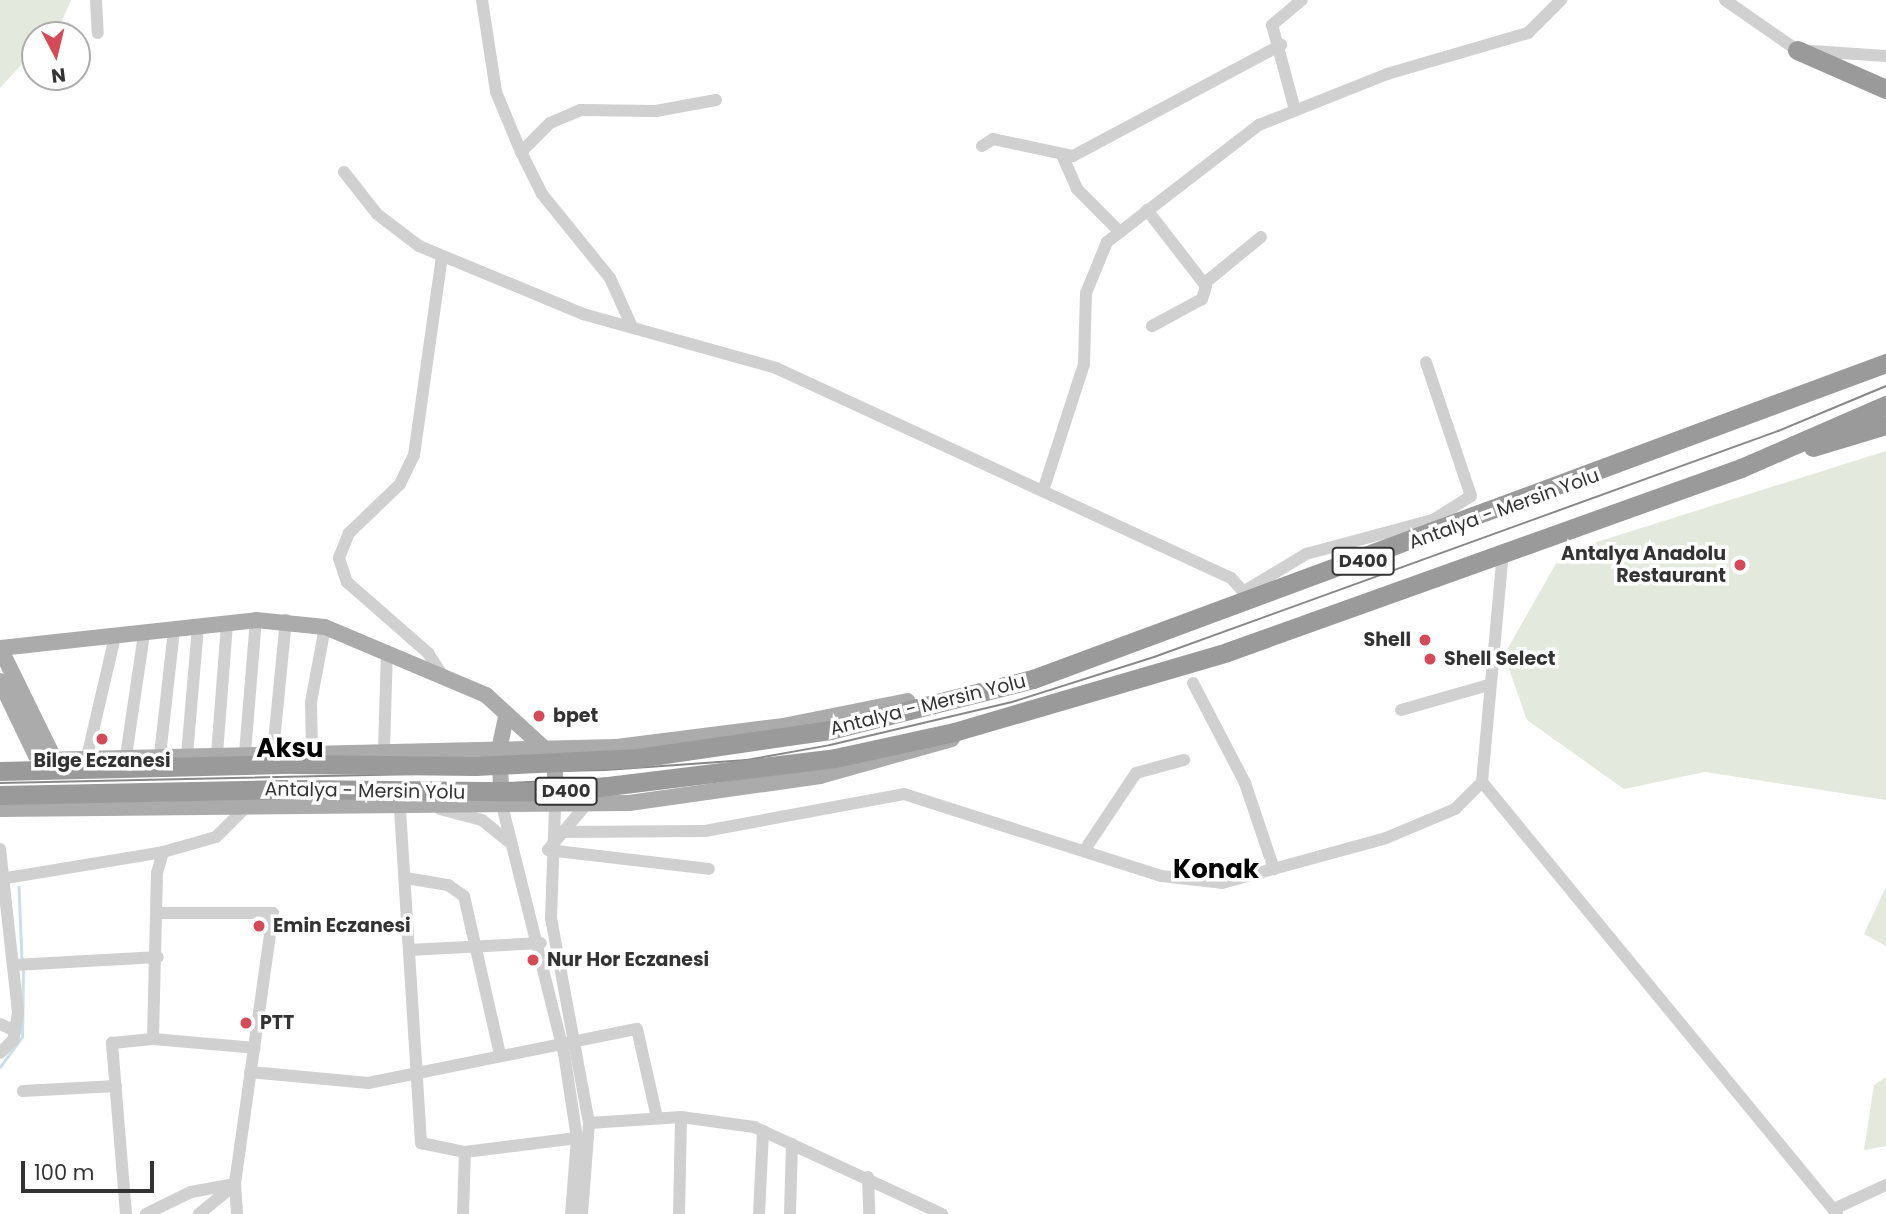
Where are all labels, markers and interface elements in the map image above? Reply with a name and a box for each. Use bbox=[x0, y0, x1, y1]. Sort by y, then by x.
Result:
north arrow bbox=[21, 21, 91, 91]
text: N bbox=[50, 61, 67, 90]
street label: Antalya - Mersin Yolu bbox=[1406, 464, 1602, 554]
place label: Antalya Anadolu Restaurant bbox=[1561, 543, 1726, 587]
road number: D400 bbox=[1332, 546, 1394, 576]
marker: Antalya Anadolu Restaurant bbox=[1732, 557, 1748, 573]
place label: Shell bbox=[1364, 629, 1411, 651]
marker: Shell bbox=[1417, 632, 1433, 648]
place label: Shell Select bbox=[1444, 648, 1555, 670]
marker: Shell Select bbox=[1422, 651, 1438, 667]
street label: Antalya - Mersin Yolu bbox=[828, 670, 1028, 740]
place label: bpet bbox=[553, 705, 598, 727]
marker: bpet bbox=[531, 708, 547, 724]
marker: Bilge Eczanesi bbox=[94, 731, 110, 747]
district label: Aksu bbox=[256, 733, 324, 765]
place label: Bilge Eczanesi bbox=[33, 750, 171, 772]
road number: D400 bbox=[534, 776, 598, 806]
street label: Antalya - Mersin Yolu bbox=[264, 778, 466, 804]
district label: Konak bbox=[1173, 854, 1259, 886]
place label: Emin Eczanesi bbox=[273, 915, 411, 937]
marker: Emin Eczanesi bbox=[251, 918, 267, 934]
place label: Nur Hor Eczanesi bbox=[547, 949, 709, 971]
marker: Nur Hor Eczanesi bbox=[525, 952, 541, 968]
place label: PTT bbox=[260, 1012, 294, 1034]
marker: PTT bbox=[238, 1015, 254, 1031]
scale bar bbox=[24, 1148, 158, 1192]
text: 100 m bbox=[34, 1158, 94, 1187]

